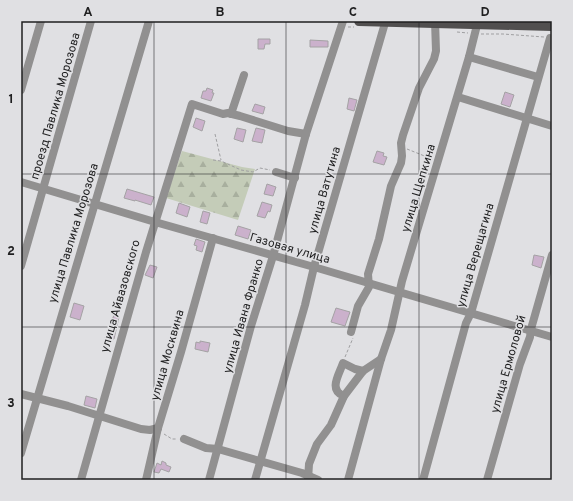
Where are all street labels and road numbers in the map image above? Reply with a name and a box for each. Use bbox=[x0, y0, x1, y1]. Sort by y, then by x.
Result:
street label: проезд Павлика Морозова bbox=[27, 31, 85, 182]
street label: улица Щепкина bbox=[398, 142, 440, 234]
street label: улица Ватутина bbox=[305, 145, 345, 236]
street label: улица Павлика Морозова bbox=[45, 161, 103, 305]
street label: улица Верещагина bbox=[453, 201, 499, 309]
street label: Газовая улица bbox=[248, 230, 332, 268]
street label: улица Айвазовского bbox=[97, 238, 145, 355]
street label: улица Ивана Франко bbox=[220, 257, 268, 375]
street label: улица Москвина bbox=[147, 308, 189, 403]
street label: улица Ермоловой bbox=[487, 314, 531, 415]

